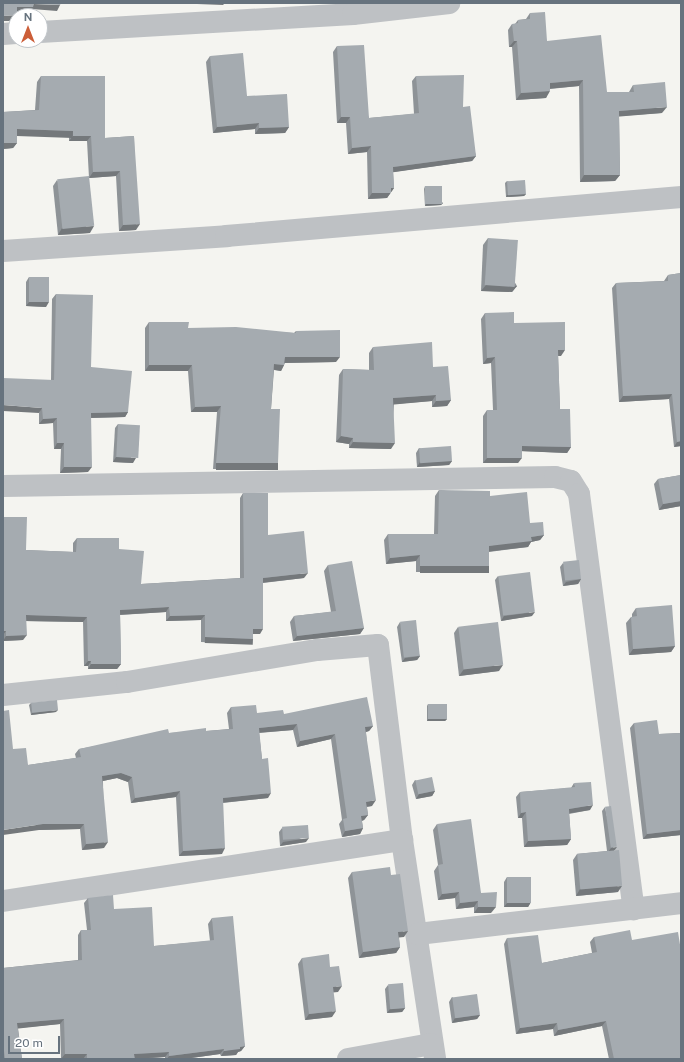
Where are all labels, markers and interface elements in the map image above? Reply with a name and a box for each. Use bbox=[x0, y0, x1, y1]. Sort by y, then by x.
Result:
north arrow bbox=[8, 8, 48, 48]
text: N bbox=[24, 11, 32, 23]
scale bar bbox=[10, 1028, 62, 1054]
text: 20 m bbox=[15, 1036, 43, 1050]

